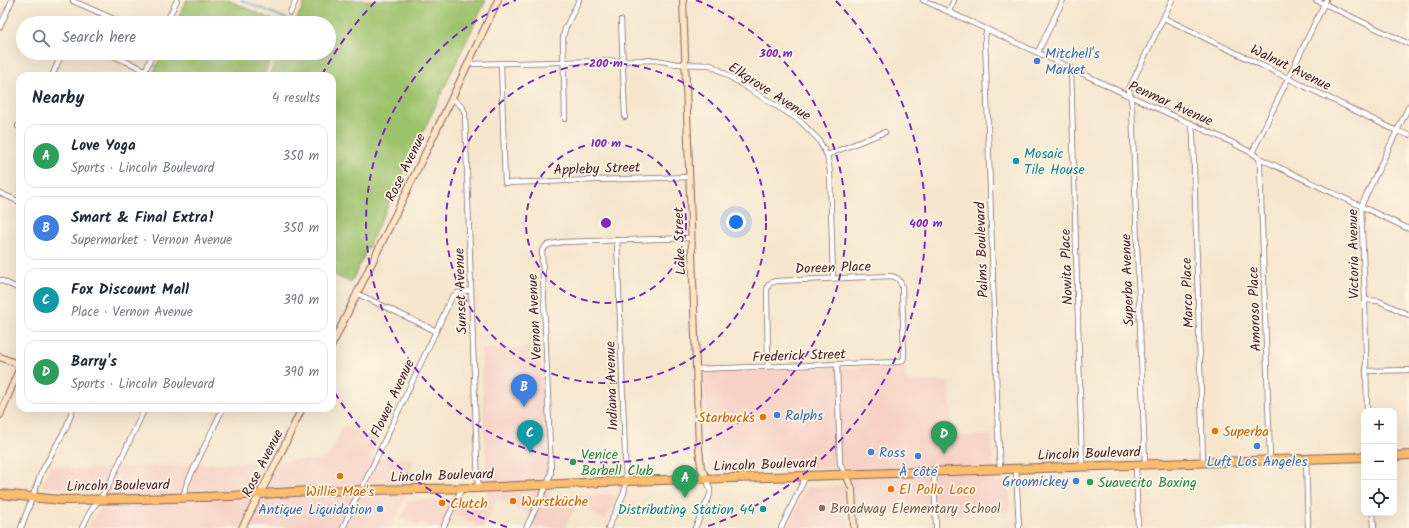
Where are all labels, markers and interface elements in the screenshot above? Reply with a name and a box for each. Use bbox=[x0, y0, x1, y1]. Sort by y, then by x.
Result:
search box bbox=[16, 16, 336, 60]
text: Search here bbox=[62, 26, 136, 50]
icon: search bbox=[30, 27, 52, 49]
street label: Walnut Avenue bbox=[1246, 39, 1335, 97]
place label: Mitchell's Market bbox=[1045, 43, 1100, 81]
text: 300 m bbox=[758, 44, 793, 63]
text: 200 m bbox=[589, 54, 623, 73]
marker: Mitchell's Market bbox=[1032, 56, 1042, 66]
street label: Elkgrove Avenue bbox=[724, 57, 816, 127]
street label: Penmar Avenue bbox=[1125, 75, 1217, 133]
text: Nearby bbox=[32, 85, 84, 112]
text: 4 results bbox=[272, 88, 320, 109]
street label: Rose Avenue bbox=[380, 129, 432, 205]
text: Love Yoga bbox=[71, 134, 136, 158]
text: 100 m bbox=[591, 134, 621, 153]
place label: Mosaic Tile House bbox=[1024, 143, 1086, 181]
text: A bbox=[42, 146, 50, 167]
text: 350 m bbox=[283, 146, 319, 167]
street label: Appleby Street bbox=[553, 156, 641, 182]
marker: Mosaic Tile House bbox=[1011, 156, 1021, 166]
text: Sports · Lincoln Boulevard bbox=[71, 158, 214, 179]
street label: Palms Boulevard bbox=[969, 201, 995, 298]
text: Smart & Final Extra! bbox=[71, 206, 215, 230]
street label: Lake Street bbox=[668, 206, 692, 275]
street label: Victoria Avenue bbox=[1342, 208, 1366, 299]
your location bbox=[726, 212, 746, 232]
text: 400 m bbox=[909, 214, 943, 233]
centre of rings bbox=[599, 216, 613, 230]
text: B bbox=[42, 218, 50, 239]
text: 350 m bbox=[283, 218, 319, 239]
street label: Nowita Place bbox=[1055, 228, 1079, 305]
text: Supermarket · Vernon Avenue bbox=[71, 230, 232, 251]
street label: Superba Avenue bbox=[1115, 233, 1141, 327]
street label: Sunset Avenue bbox=[448, 247, 473, 334]
street label: Doreen Place bbox=[795, 256, 872, 280]
street label: Marco Place bbox=[1176, 257, 1200, 329]
street label: Amoroso Place bbox=[1242, 265, 1267, 352]
street label: Vernon Avenue bbox=[522, 272, 548, 361]
text: Fox Discount Mall bbox=[71, 278, 189, 302]
text: C bbox=[42, 290, 50, 311]
text: 390 m bbox=[283, 290, 319, 311]
text: Place · Vernon Avenue bbox=[71, 302, 193, 323]
street label: Indiana Avenue bbox=[599, 340, 625, 431]
street label: Frederick Street bbox=[752, 343, 847, 369]
text: Barry's bbox=[71, 350, 117, 374]
street label: Flower Avenue bbox=[365, 355, 421, 441]
text: D bbox=[42, 362, 50, 383]
text: 390 m bbox=[283, 362, 319, 383]
text: Sports · Lincoln Boulevard bbox=[71, 374, 214, 395]
pin: B bbox=[511, 374, 537, 407]
place label: Ralphs bbox=[785, 405, 823, 427]
place label: Starbucks bbox=[698, 407, 755, 429]
map controls bbox=[1361, 408, 1397, 516]
button: + bbox=[1361, 408, 1397, 444]
marker: Ralphs bbox=[772, 410, 782, 420]
marker: Starbucks bbox=[758, 412, 768, 422]
pin: C bbox=[517, 420, 543, 453]
pin: D bbox=[931, 421, 957, 454]
place label: Superba bbox=[1223, 421, 1269, 443]
street label: Rose Avenue bbox=[236, 425, 290, 501]
marker: Superba bbox=[1210, 426, 1220, 436]
street label: Lincoln Boulevard bbox=[1037, 441, 1142, 467]
marker: Luft Los Angeles bbox=[1252, 441, 1262, 451]
place label: Ross bbox=[879, 442, 905, 464]
place label: Venice Barbell Club bbox=[581, 444, 654, 482]
button: − bbox=[1361, 444, 1397, 480]
marker: Ross bbox=[866, 447, 876, 457]
marker: À côté bbox=[913, 451, 923, 461]
place label: Luft Los Angeles bbox=[1207, 451, 1307, 473]
street label: Lincoln Boulevard bbox=[713, 452, 818, 478]
marker: Venice Barbell Club bbox=[568, 457, 578, 467]
place label: À côté bbox=[899, 461, 938, 483]
street label: Lincoln Boulevard bbox=[390, 463, 495, 489]
pin: A bbox=[672, 465, 698, 498]
marker: Willie Mae's bbox=[335, 471, 345, 481]
place label: Groomickey bbox=[1002, 471, 1068, 493]
place label: Suavecito Boxing bbox=[1098, 472, 1197, 494]
street label: Lincoln Boulevard bbox=[66, 474, 171, 498]
marker: Groomickey bbox=[1071, 476, 1081, 486]
marker: Suavecito Boxing bbox=[1085, 477, 1095, 487]
place label: El Pollo Loco bbox=[899, 479, 976, 501]
button: locate bbox=[1361, 480, 1397, 516]
place label: Willie Mae's bbox=[306, 481, 374, 503]
marker: El Pollo Loco bbox=[886, 484, 896, 494]
place label: Wurstküche bbox=[521, 491, 589, 513]
place label: Clutch bbox=[450, 493, 488, 515]
marker: Wurstküche bbox=[508, 496, 518, 506]
marker: Clutch bbox=[437, 498, 447, 508]
place label: Broadway Elementary School bbox=[830, 498, 1001, 520]
place label: Antique Liquidation bbox=[258, 499, 372, 521]
place label: Distributing Station 44 bbox=[618, 499, 755, 521]
marker: Broadway Elementary School bbox=[817, 503, 827, 513]
marker: Antique Liquidation bbox=[375, 504, 385, 514]
marker: Distributing Station 44 bbox=[758, 504, 768, 514]

